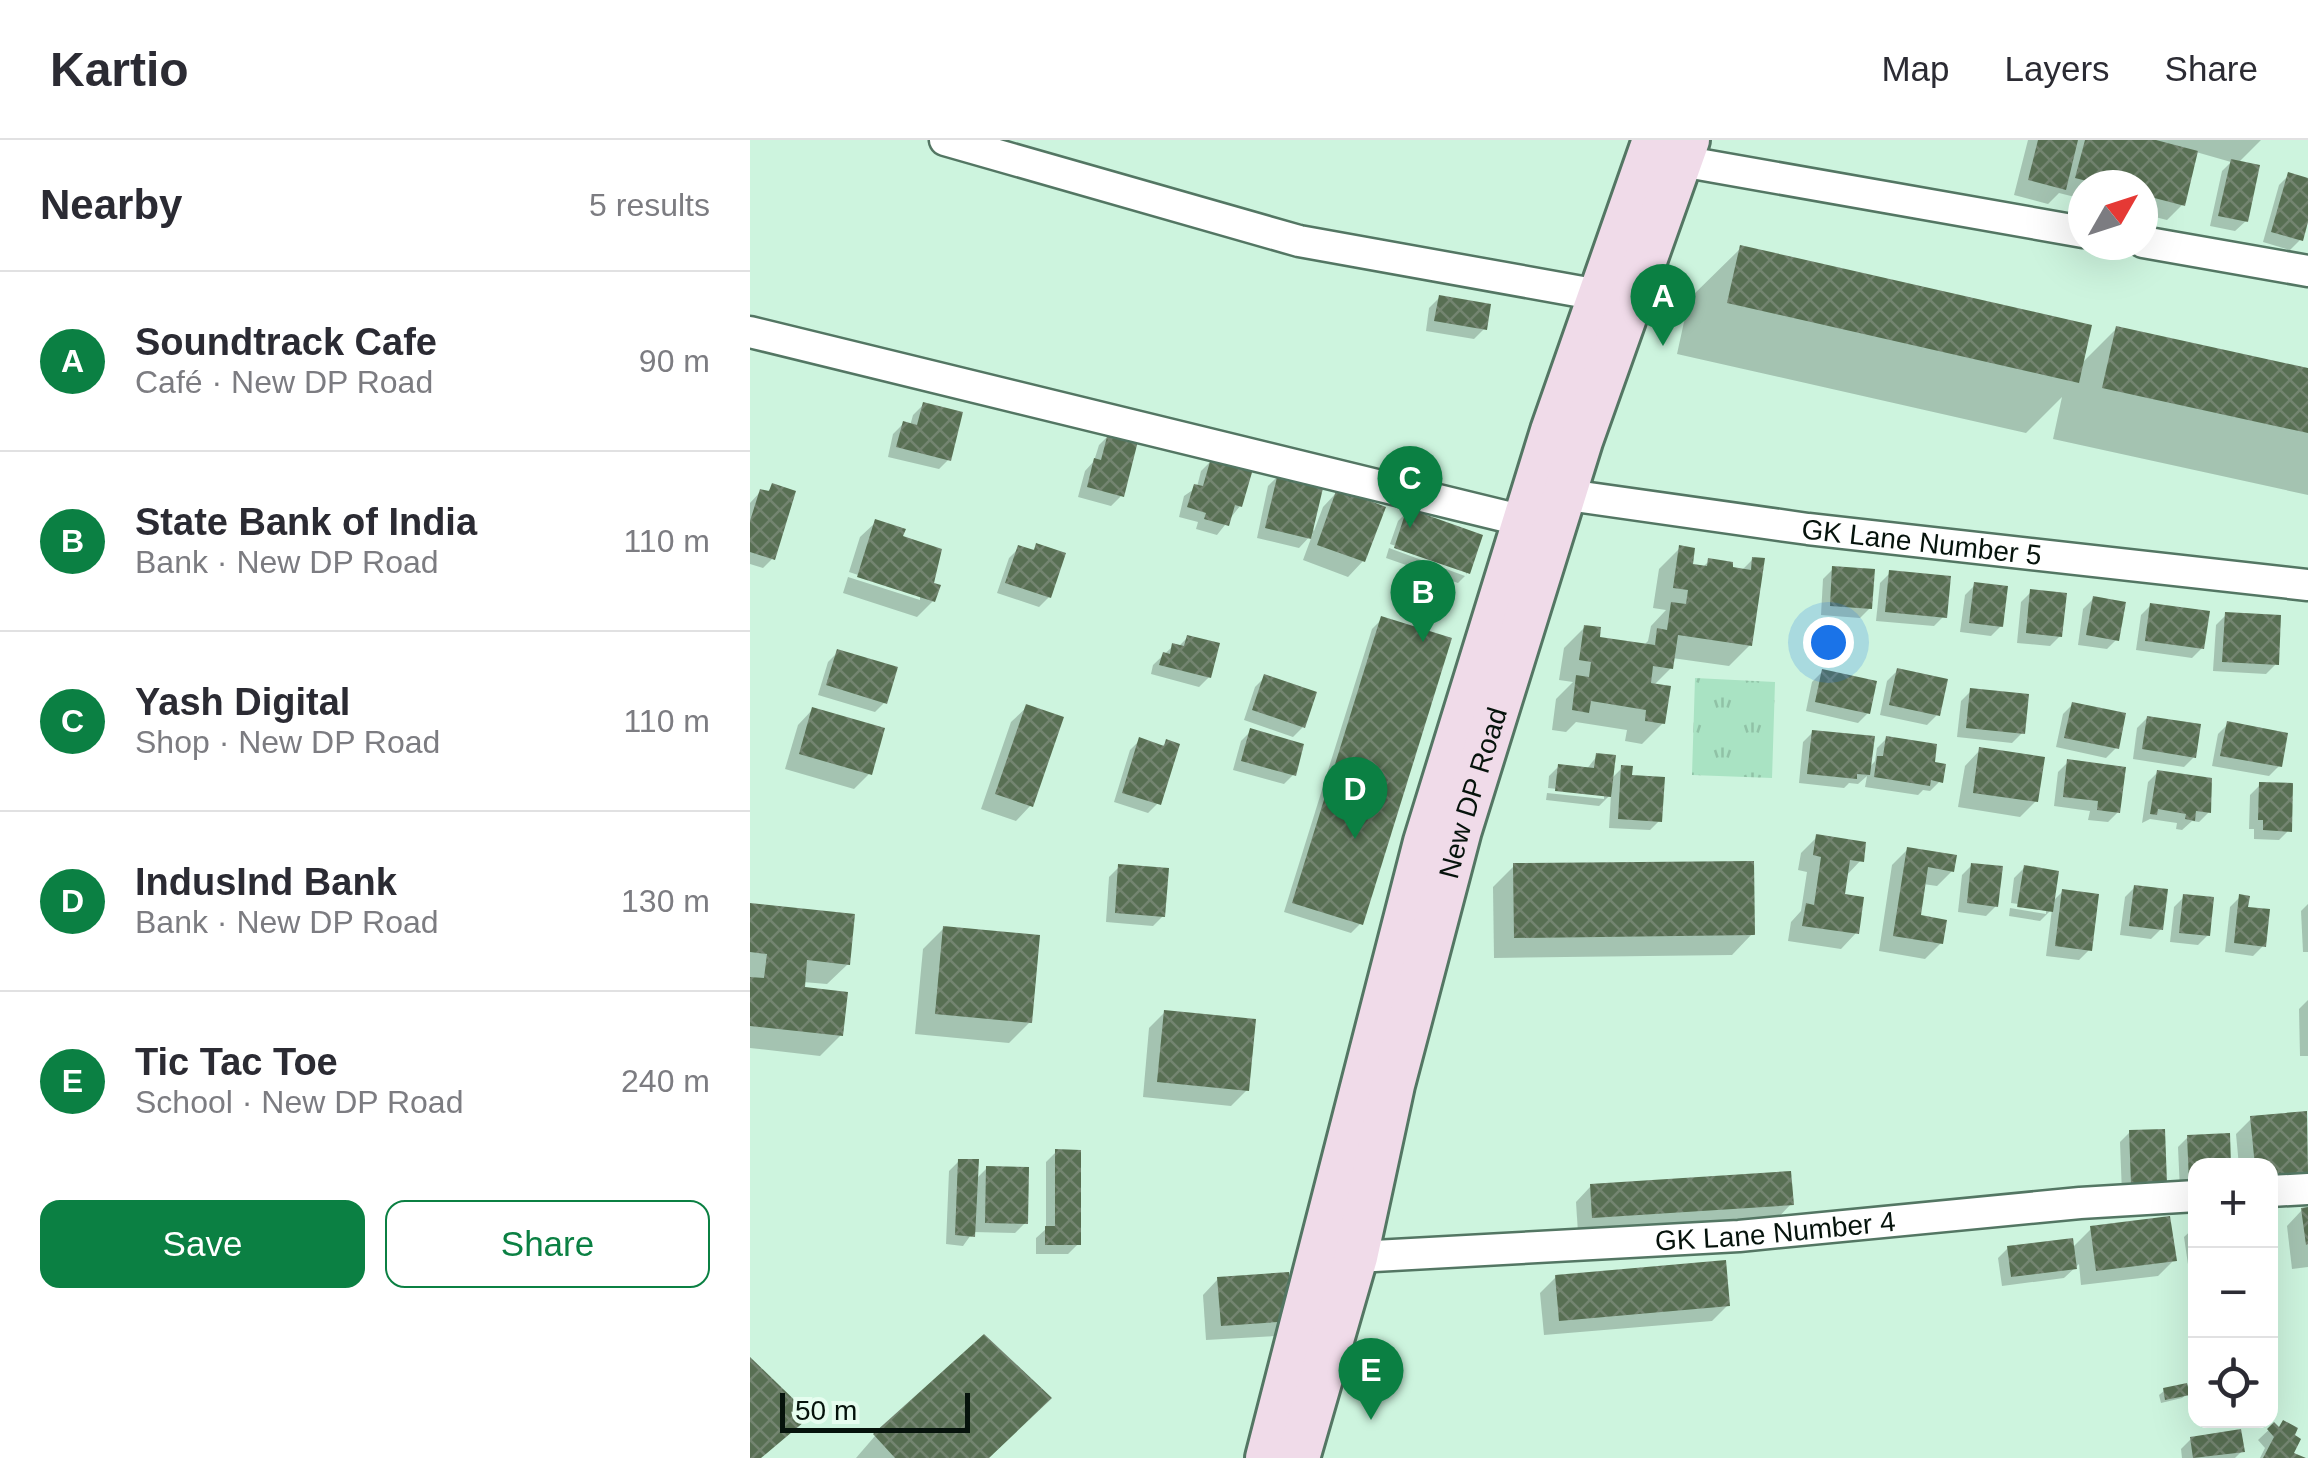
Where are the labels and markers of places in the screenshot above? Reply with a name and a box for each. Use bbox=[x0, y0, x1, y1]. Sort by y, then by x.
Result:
pin: A bbox=[1630, 264, 1696, 346]
pin: C bbox=[1378, 446, 1442, 528]
pin: B bbox=[1390, 560, 1456, 642]
pin: D bbox=[1322, 756, 1388, 839]
pin: E bbox=[1338, 1338, 1404, 1420]

